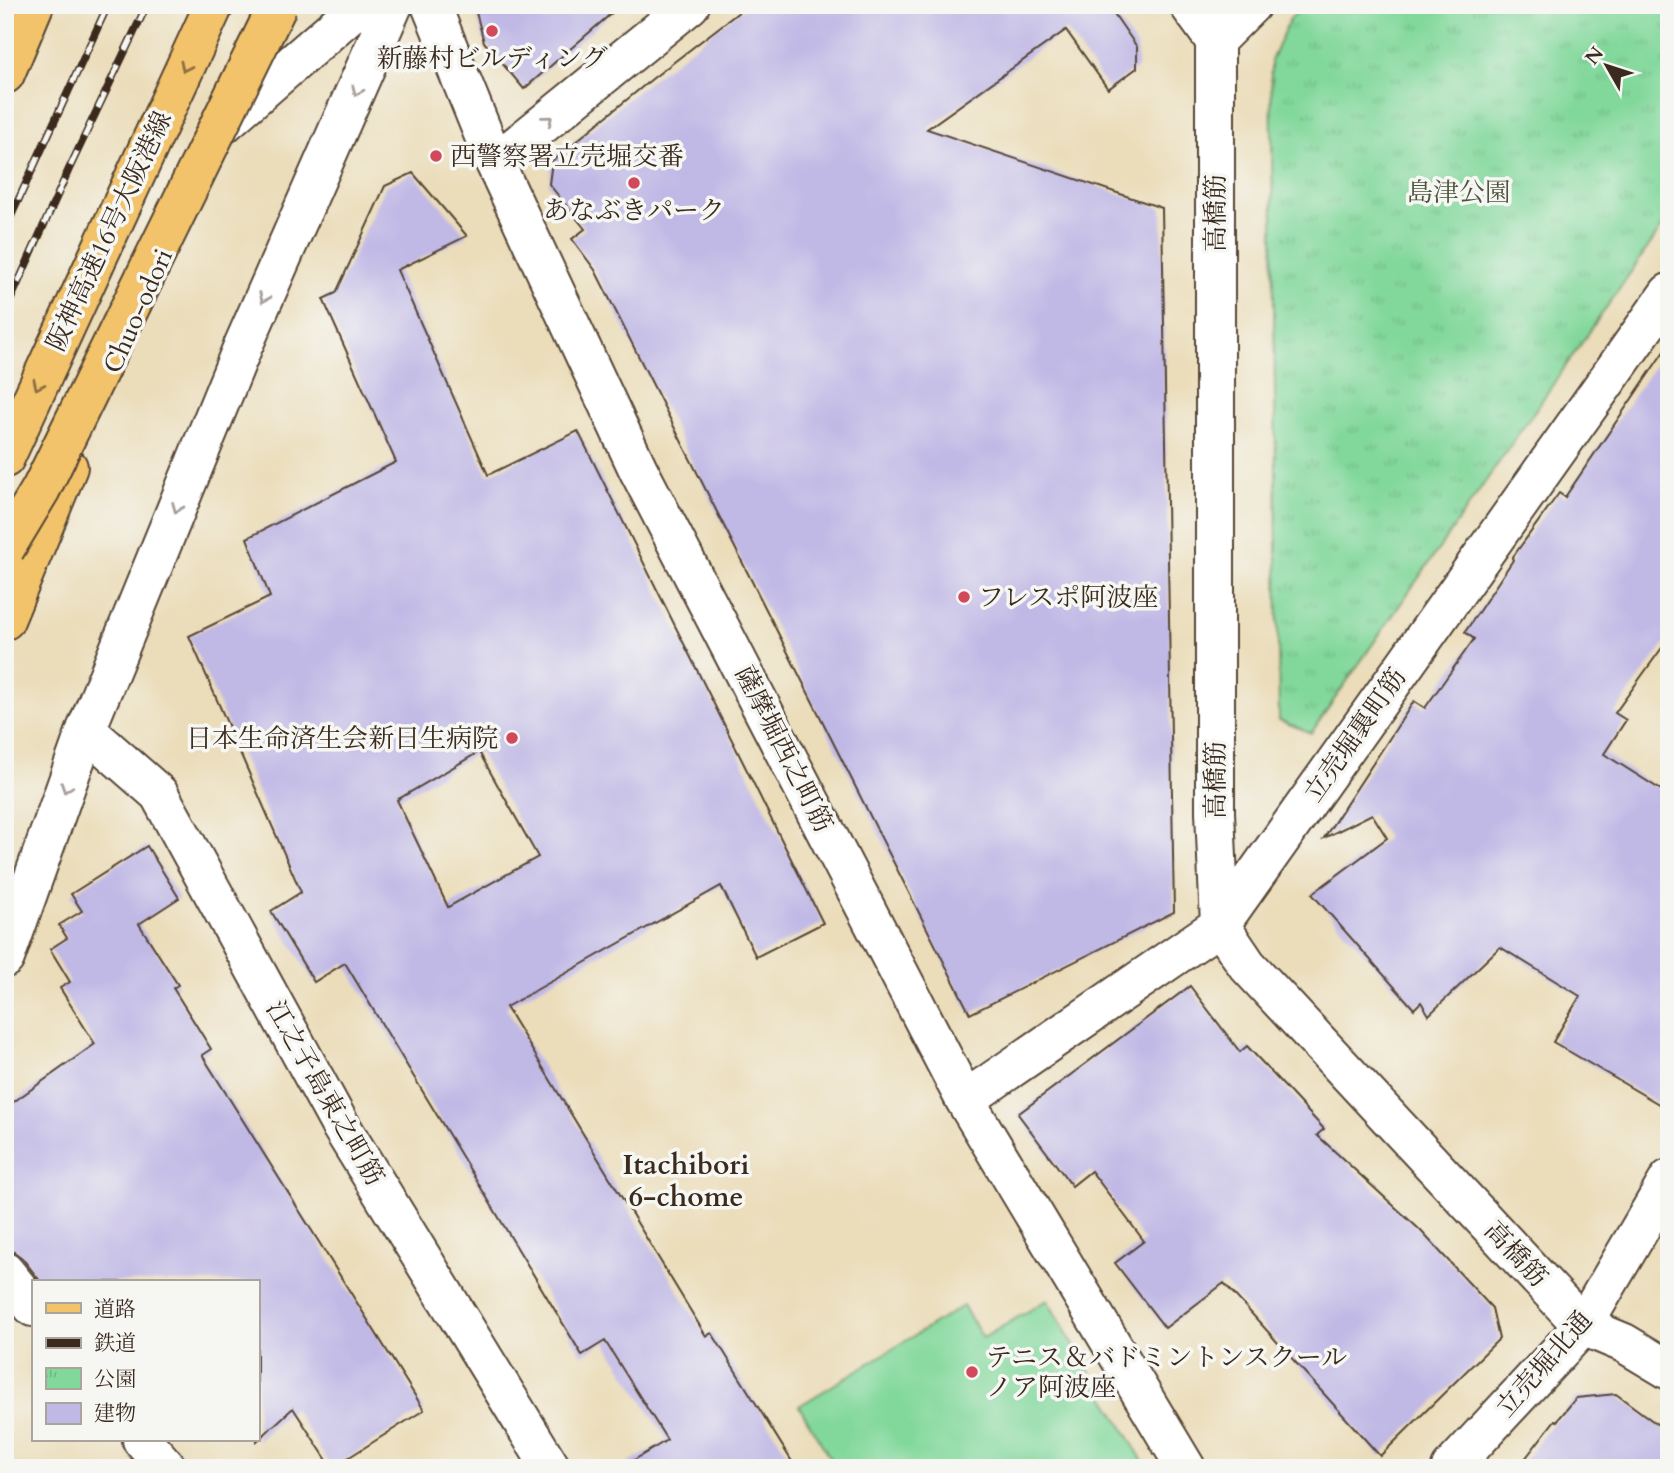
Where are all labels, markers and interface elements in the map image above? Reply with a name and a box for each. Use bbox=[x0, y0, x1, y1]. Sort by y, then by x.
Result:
marker: 新藤村ビルディング bbox=[484, 23, 500, 39]
north arrow bbox=[1572, 32, 1642, 102]
place label: 新藤村ビルディング bbox=[376, 41, 608, 76]
text: N bbox=[1579, 41, 1610, 71]
one-way arrow bbox=[179, 60, 193, 72]
one-way arrow bbox=[351, 83, 365, 96]
street label: 阪神高速16号大阪港線 bbox=[38, 105, 180, 357]
one-way arrow bbox=[540, 116, 553, 128]
place label: 西警察署立売堀交番 bbox=[450, 139, 684, 174]
marker: 西警察署立売堀交番 bbox=[428, 148, 444, 164]
street label: 高橋筋 bbox=[1198, 174, 1233, 252]
marker: あなぶきパーク bbox=[626, 175, 642, 191]
park label: 島津公園 bbox=[1407, 175, 1511, 210]
place label: あなぶきパーク bbox=[543, 193, 725, 228]
street label: Chuo-odori bbox=[95, 243, 181, 379]
one-way arrow bbox=[258, 291, 272, 304]
one-way arrow bbox=[32, 378, 46, 390]
one-way arrow bbox=[171, 502, 185, 514]
place label: フレスポ阿波座 bbox=[978, 580, 1158, 615]
marker: フレスポ阿波座 bbox=[956, 589, 972, 605]
street label: 薩摩堀西之町筋 bbox=[727, 660, 841, 838]
street label: 立売堀裏町筋 bbox=[1296, 661, 1414, 809]
place label: 日本生命済生会新日生病院 bbox=[186, 721, 498, 756]
marker: 日本生命済生会新日生病院 bbox=[504, 730, 520, 746]
street label: 高橋筋 bbox=[1198, 741, 1233, 819]
one-way arrow bbox=[60, 782, 74, 794]
street label: 江之子島東之町筋 bbox=[258, 994, 392, 1192]
district label: Itachibori 6-chome bbox=[623, 1146, 749, 1216]
street label: 高橋筋 bbox=[1477, 1214, 1555, 1294]
legend bbox=[32, 1280, 259, 1442]
text: 道路 bbox=[94, 1295, 136, 1324]
street label: 立売堀北通 bbox=[1488, 1303, 1600, 1425]
text: 鉄道 bbox=[94, 1329, 136, 1358]
place label: テニス＆バドミントンスクール ノア阿波座 bbox=[986, 1340, 1347, 1405]
marker: テニス＆バドミントンスクール ノア阿波座 bbox=[964, 1364, 980, 1380]
text: 公園 bbox=[94, 1365, 136, 1394]
text: 建物 bbox=[94, 1399, 136, 1428]

